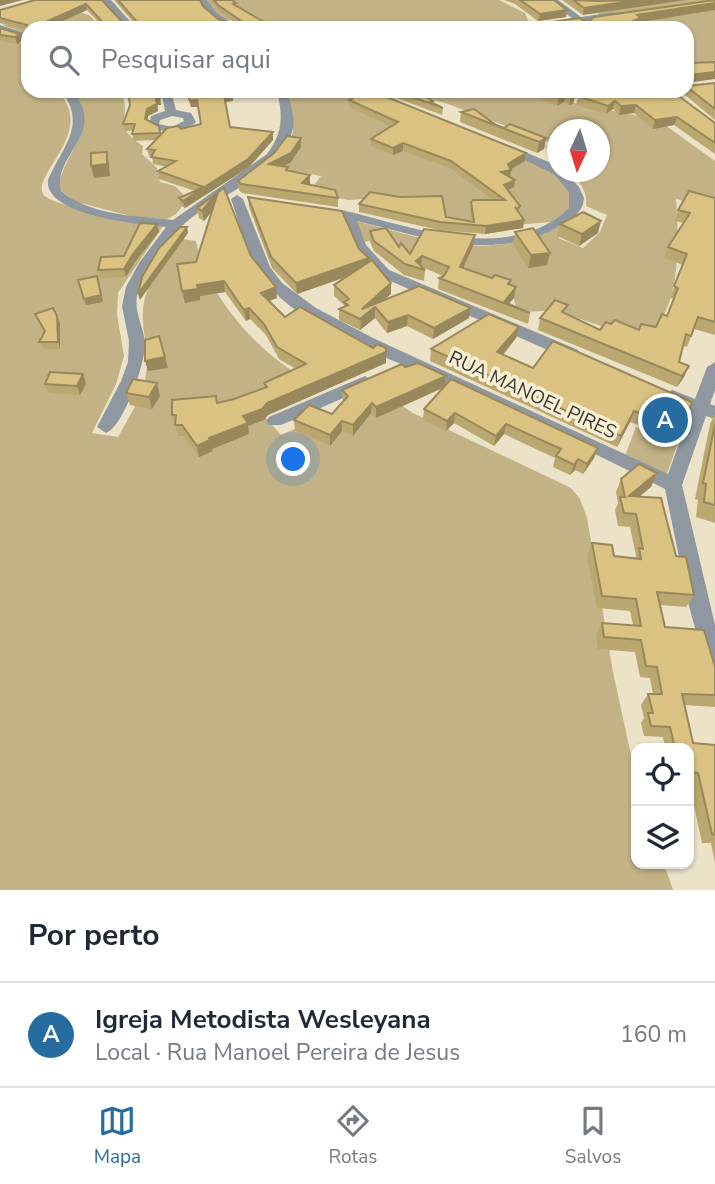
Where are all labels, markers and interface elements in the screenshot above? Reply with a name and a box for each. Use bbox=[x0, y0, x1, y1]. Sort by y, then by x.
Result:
search box bbox=[21, 21, 694, 98]
icon: search bbox=[45, 41, 83, 79]
text: Pesquisar aqui bbox=[101, 42, 271, 77]
north arrow bbox=[547, 119, 610, 182]
street label: RUA MANOEL PIRES bbox=[444, 345, 621, 445]
pin: A bbox=[642, 394, 688, 446]
your location bbox=[276, 442, 310, 476]
map controls bbox=[631, 743, 694, 869]
button: locate bbox=[631, 743, 694, 806]
button: layers bbox=[631, 806, 694, 869]
text: Por perto bbox=[28, 915, 159, 956]
text: Igreja Metodista Wesleyana bbox=[95, 1002, 431, 1037]
text: A bbox=[42, 1019, 60, 1050]
text: 160 m bbox=[620, 1019, 687, 1050]
text: Local · Rua Manoel Pereira de Jesus bbox=[95, 1037, 460, 1068]
tab: Mapa bbox=[94, 1102, 141, 1170]
tab: Rotas bbox=[329, 1102, 377, 1170]
tab: Salvos bbox=[565, 1102, 621, 1170]

